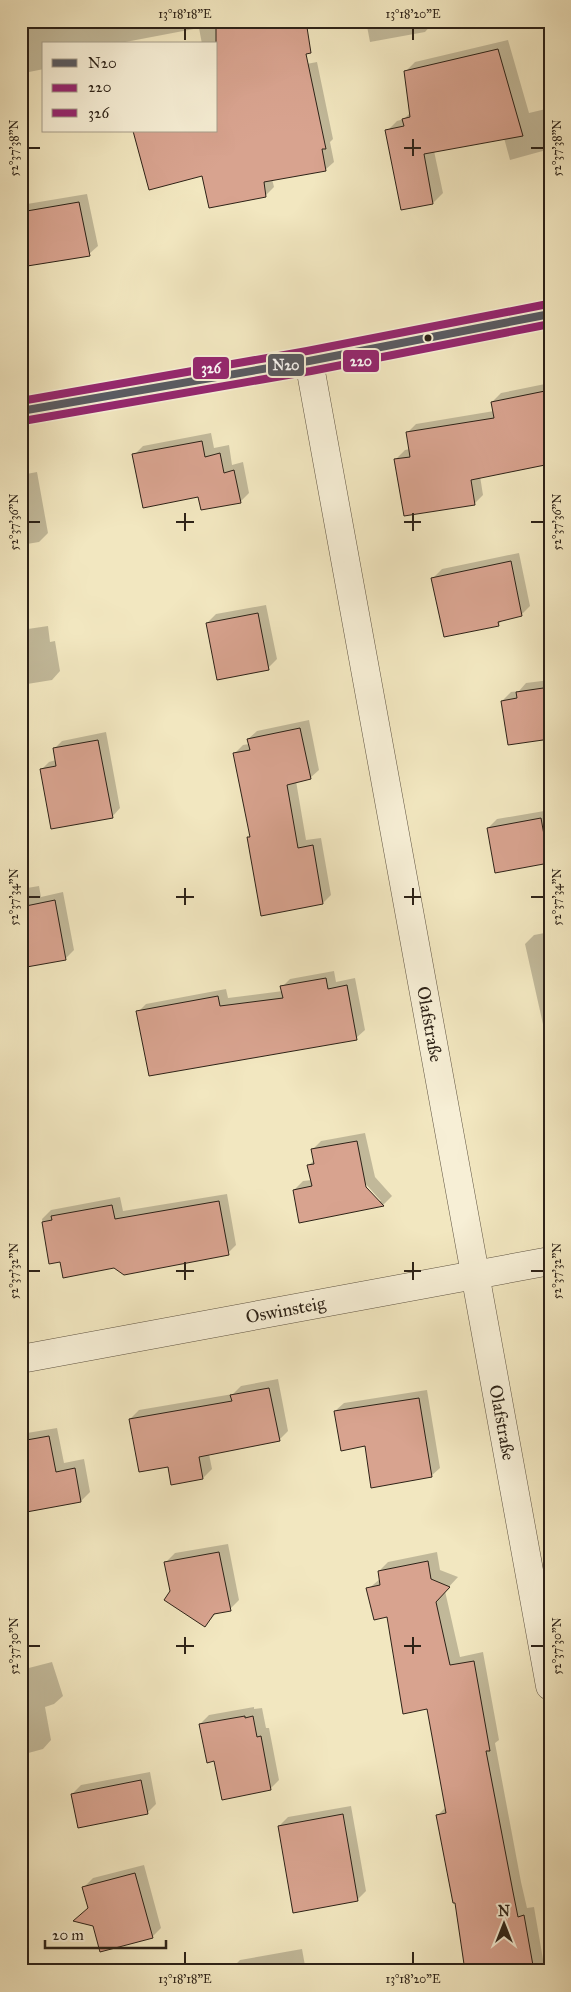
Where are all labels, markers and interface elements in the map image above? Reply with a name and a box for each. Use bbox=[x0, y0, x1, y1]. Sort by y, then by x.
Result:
text: 13°18'18"E bbox=[158, 7, 212, 21]
text: 13°18'20"E bbox=[385, 7, 441, 21]
legend bbox=[42, 42, 218, 132]
text: N20 bbox=[88, 54, 117, 72]
text: 220 bbox=[88, 78, 111, 96]
text: 326 bbox=[88, 104, 110, 122]
text: 52°37'38"N bbox=[7, 120, 21, 176]
text: 52°37'38"N bbox=[550, 120, 564, 176]
unlabelled marker bbox=[423, 333, 433, 343]
line badge: 220 bbox=[342, 349, 380, 373]
line badge: N20 bbox=[267, 353, 305, 377]
text: 220 bbox=[350, 353, 372, 370]
line badge: 326 bbox=[192, 356, 230, 380]
text: N20 bbox=[273, 357, 299, 374]
text: 326 bbox=[201, 360, 222, 378]
text: 52°37'36"N bbox=[7, 494, 21, 550]
text: 52°37'36"N bbox=[550, 494, 564, 550]
text: 52°37'34"N bbox=[7, 868, 21, 926]
text: 52°37'34"N bbox=[550, 868, 564, 926]
street label: Olafstraße bbox=[412, 985, 447, 1064]
text: 52°37'32"N bbox=[7, 1243, 21, 1299]
text: 52°37'32"N bbox=[550, 1243, 564, 1299]
street label: Oswinsteig bbox=[244, 1292, 328, 1328]
street label: Olafstraße bbox=[484, 1383, 520, 1462]
text: 52°37'30"N bbox=[7, 1617, 21, 1675]
text: 52°37'30"N bbox=[550, 1617, 564, 1675]
north arrow bbox=[478, 1900, 528, 1950]
text: N bbox=[498, 1903, 510, 1920]
scale bar bbox=[45, 1917, 166, 1949]
text: 20 m bbox=[52, 1926, 84, 1944]
text: 13°18'18"E bbox=[158, 1972, 212, 1986]
text: 13°18'20"E bbox=[385, 1972, 441, 1986]

